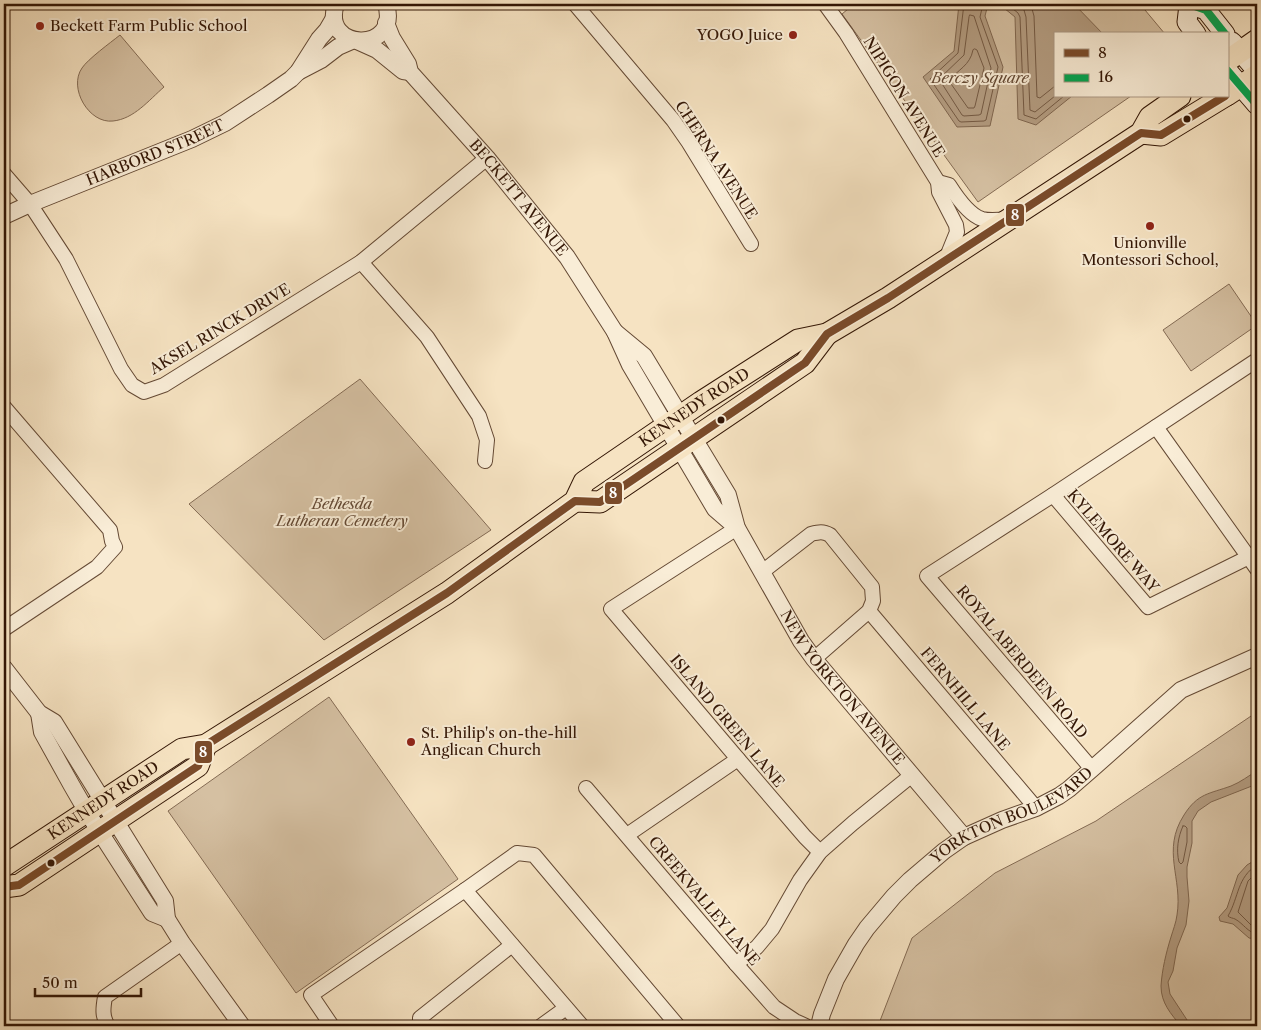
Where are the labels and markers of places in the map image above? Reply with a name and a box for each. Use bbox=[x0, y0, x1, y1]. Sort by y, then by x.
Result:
place label: Beckett Farm Public School bbox=[50, 16, 248, 35]
marker: Beckett Farm Public School bbox=[34, 20, 46, 32]
place label: YOGO Juice bbox=[696, 25, 783, 44]
marker: YOGO Juice bbox=[787, 29, 799, 41]
unlabelled marker bbox=[1182, 114, 1192, 124]
marker: Unionville Montessori School, bbox=[1144, 220, 1156, 232]
place label: Unionville Montessori School, bbox=[1081, 233, 1219, 269]
unlabelled marker bbox=[716, 415, 726, 425]
place label: St. Philip's on-the-hill Anglican Church bbox=[420, 723, 578, 759]
marker: St. Philip's on-the-hill Anglican Church bbox=[405, 736, 417, 748]
unlabelled marker bbox=[46, 858, 56, 868]

